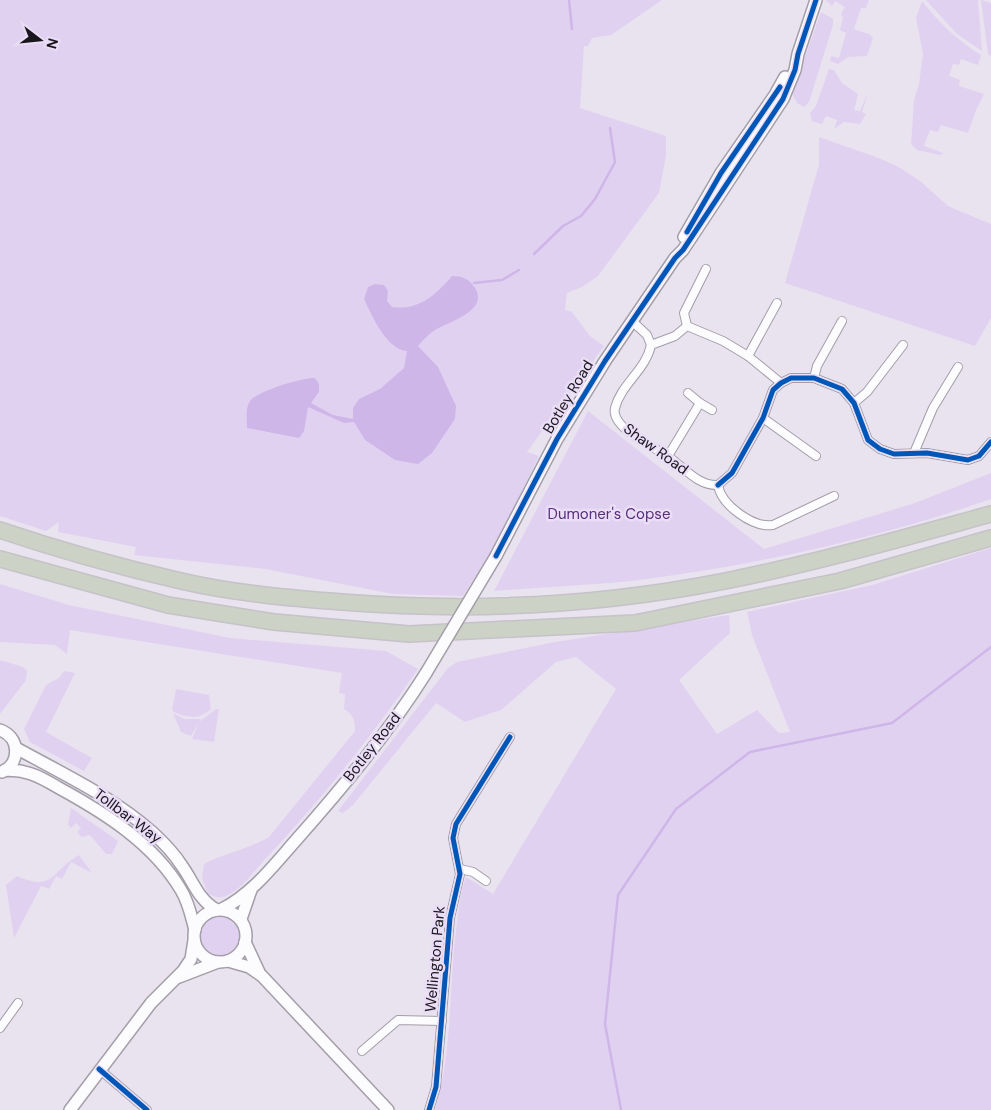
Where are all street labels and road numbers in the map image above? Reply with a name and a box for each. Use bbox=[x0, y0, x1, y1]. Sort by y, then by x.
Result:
street label: Botley Road bbox=[538, 357, 598, 437]
street label: Shaw Road bbox=[619, 419, 693, 479]
street label: Botley Road bbox=[339, 708, 405, 786]
street label: Tollbar Way bbox=[90, 784, 166, 848]
street label: Wellington Park bbox=[420, 905, 450, 1013]

